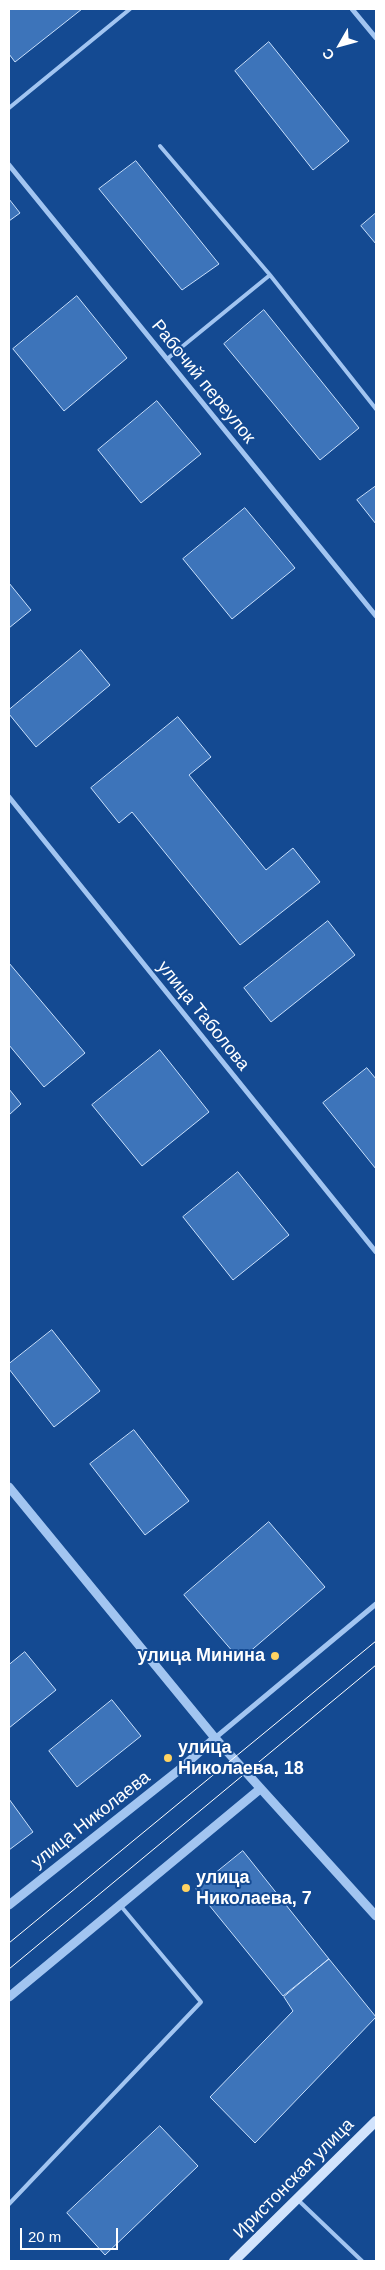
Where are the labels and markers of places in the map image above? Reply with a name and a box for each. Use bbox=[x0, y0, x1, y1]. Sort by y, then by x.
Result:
place label: улица Минина bbox=[138, 1645, 265, 1667]
marker: улица Минина bbox=[269, 1650, 281, 1662]
place label: улица Николаева, 18 bbox=[178, 1737, 304, 1780]
marker: улица Николаева, 18 bbox=[162, 1752, 174, 1764]
place label: улица Николаева, 7 bbox=[196, 1867, 312, 1910]
marker: улица Николаева, 7 bbox=[180, 1882, 192, 1894]

